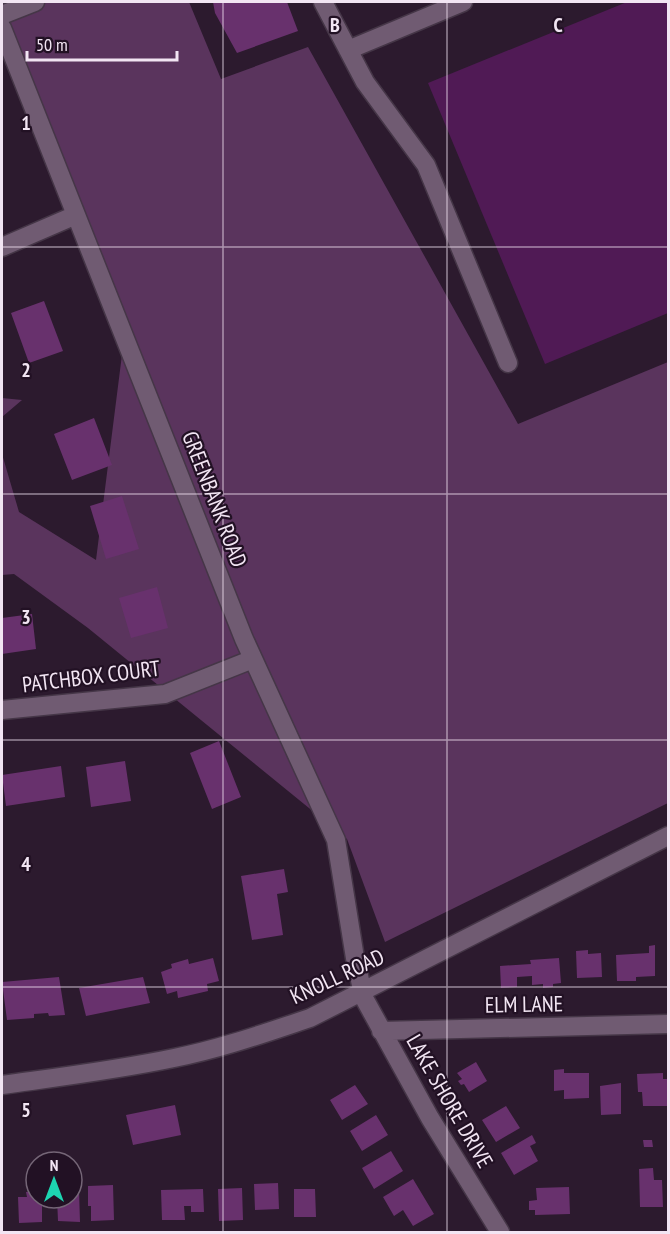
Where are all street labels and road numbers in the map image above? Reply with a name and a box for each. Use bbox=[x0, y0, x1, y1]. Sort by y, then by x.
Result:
street label: GREENBANK ROAD bbox=[176, 427, 254, 571]
street label: PATCHBOX COURT bbox=[21, 654, 162, 698]
street label: KNOLL ROAD bbox=[286, 942, 388, 1010]
street label: ELM LANE bbox=[485, 989, 563, 1019]
street label: LAKE SHORE DRIVE bbox=[401, 1029, 499, 1173]

